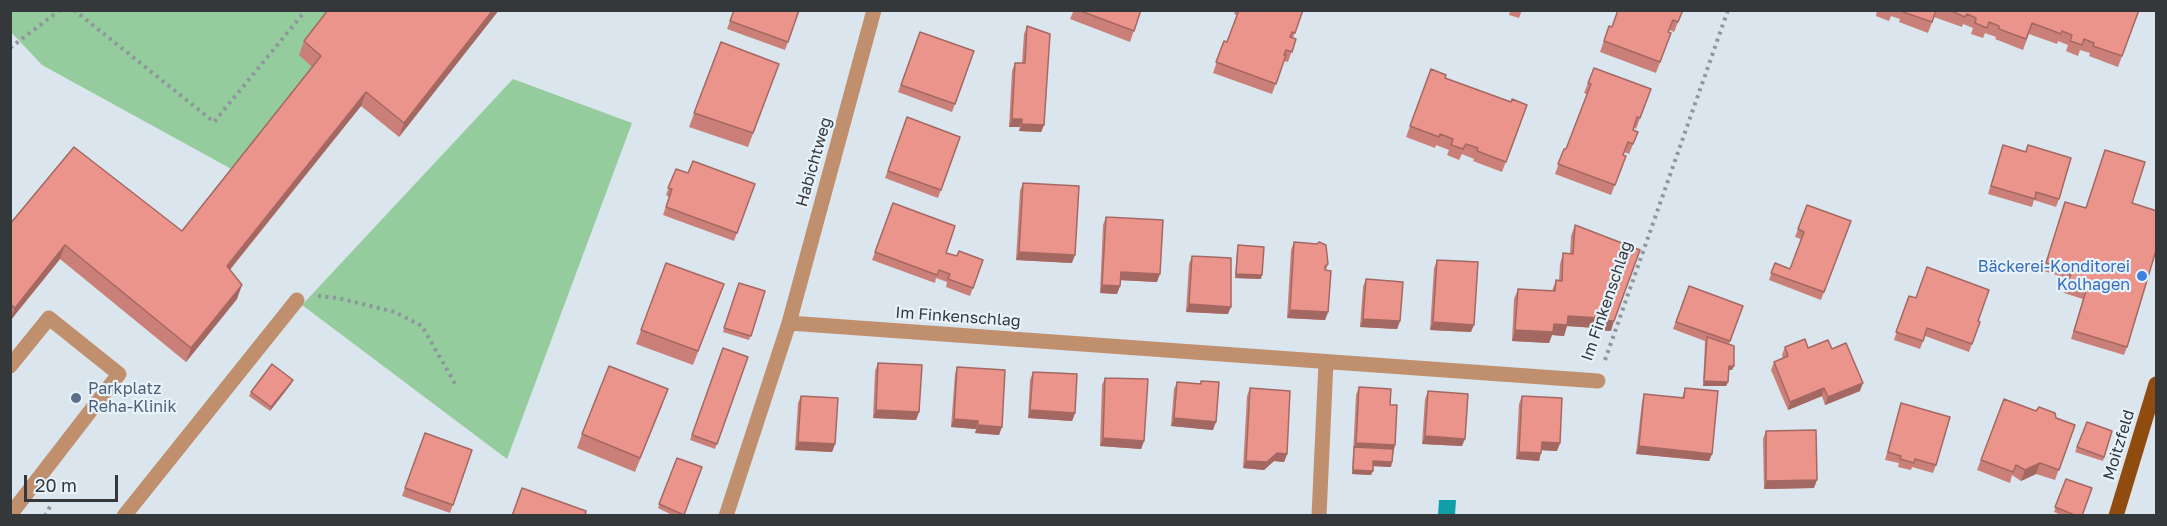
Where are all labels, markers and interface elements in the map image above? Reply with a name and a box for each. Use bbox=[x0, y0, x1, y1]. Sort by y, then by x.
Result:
street label: Habichtweg bbox=[792, 115, 836, 209]
street label: Im Finkenschlag bbox=[1577, 238, 1637, 364]
place label: Bäckerei-Konditorei Kolhagen bbox=[1978, 257, 2130, 295]
marker: Bäckerei-Konditorei Kolhagen bbox=[2135, 269, 2149, 283]
street label: Im Finkenschlag bbox=[895, 303, 1021, 331]
place label: Parkplatz Reha-Klinik bbox=[88, 379, 176, 417]
marker: Parkplatz Reha-Klinik bbox=[69, 391, 83, 405]
street label: Moitzfeld bbox=[2099, 408, 2139, 482]
scale bar bbox=[27, 463, 122, 501]
text: 20 m bbox=[35, 474, 77, 496]

